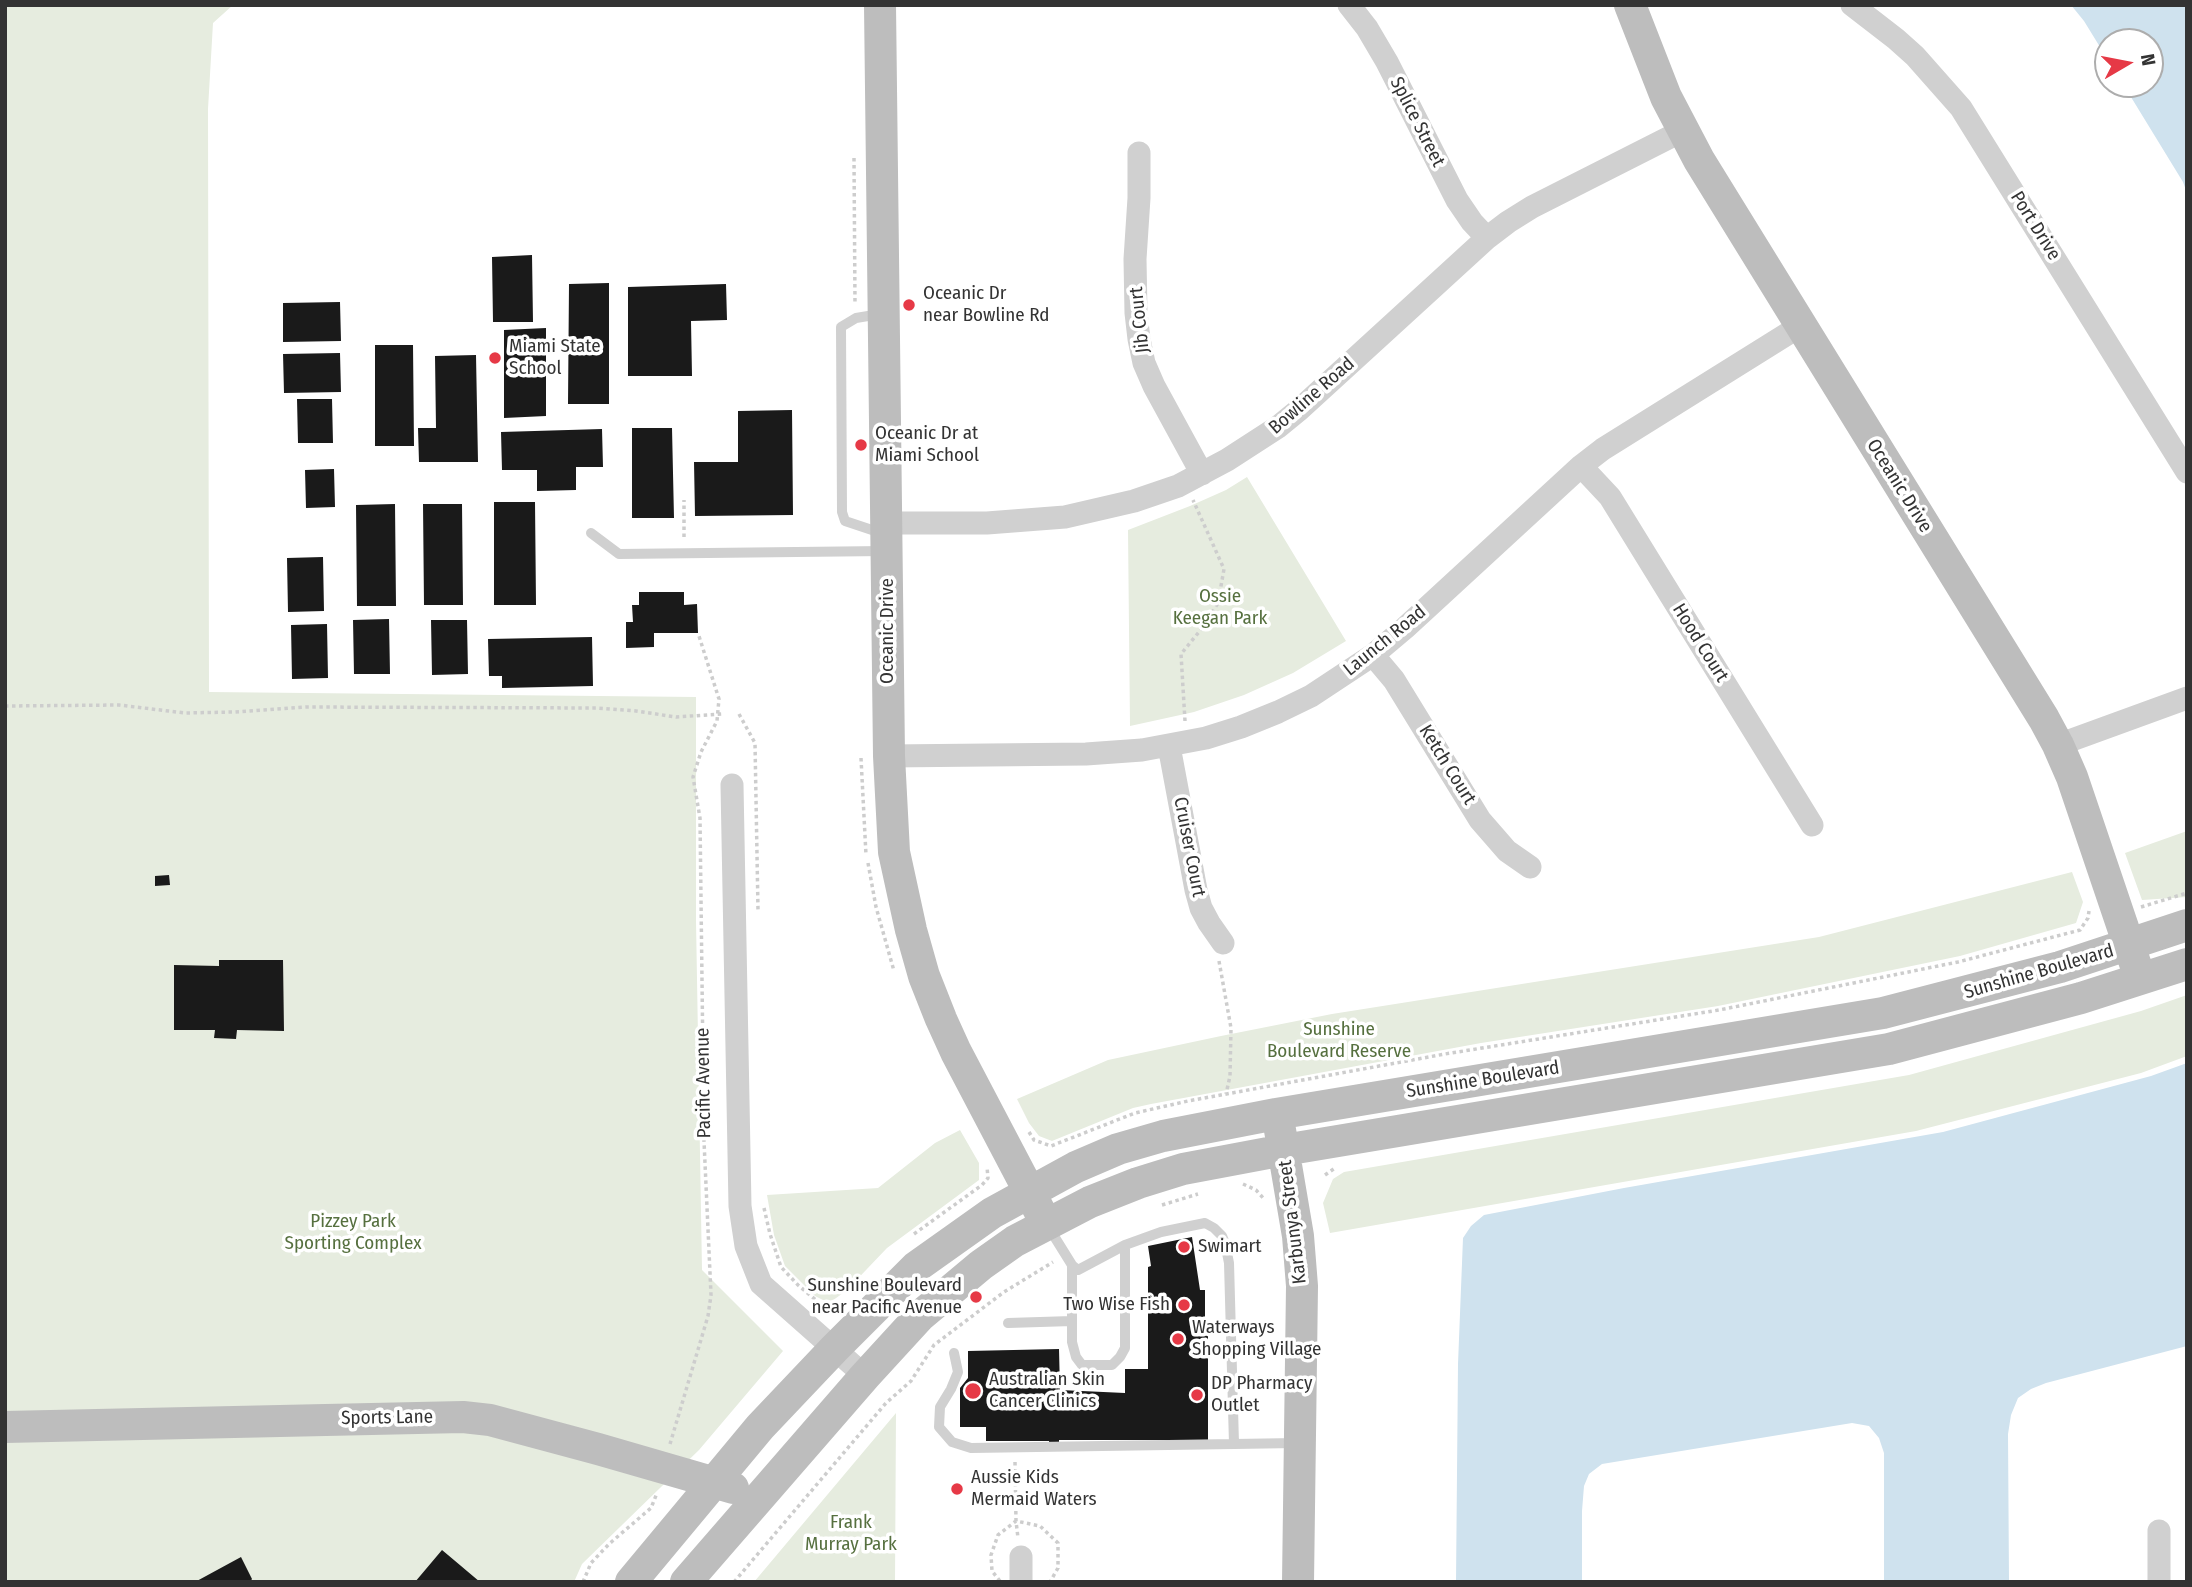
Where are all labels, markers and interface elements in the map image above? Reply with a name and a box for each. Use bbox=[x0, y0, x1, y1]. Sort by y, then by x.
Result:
north arrow bbox=[2094, 28, 2164, 98]
text: N bbox=[2136, 52, 2161, 67]
street label: Splice Street bbox=[1385, 73, 1449, 171]
street label: Port Drive bbox=[2005, 187, 2065, 265]
place label: Oceanic Dr near Bowline Rd bbox=[923, 283, 1049, 327]
street label: Jib Court bbox=[1125, 286, 1155, 354]
marker: Oceanic Dr near Bowline Rd bbox=[901, 297, 917, 313]
place label: Miami State School bbox=[509, 336, 601, 380]
marker: Miami State School bbox=[487, 350, 503, 366]
street label: Bowline Road bbox=[1265, 353, 1359, 439]
place label: Oceanic Dr at Miami School bbox=[875, 423, 979, 467]
street label: Oceanic Drive bbox=[1861, 435, 1937, 537]
marker: Oceanic Dr at Miami School bbox=[853, 437, 869, 453]
street label: Oceanic Drive bbox=[877, 578, 899, 684]
park label: Ossie Keegan Park bbox=[1173, 586, 1267, 630]
street label: Hood Court bbox=[1667, 600, 1733, 686]
street label: Launch Road bbox=[1339, 601, 1431, 681]
street label: Ketch Court bbox=[1414, 721, 1480, 809]
street label: Cruiser Court bbox=[1168, 795, 1210, 899]
street label: Sunshine Boulevard bbox=[1962, 940, 2116, 1004]
park label: Sunshine Boulevard Reserve bbox=[1267, 1019, 1411, 1063]
street label: Pacific Avenue bbox=[692, 1027, 716, 1139]
street label: Sunshine Boulevard bbox=[1405, 1057, 1561, 1103]
street label: Karbunya Street bbox=[1274, 1159, 1312, 1285]
park label: Pizzey Park Sporting Complex bbox=[284, 1211, 422, 1255]
place label: Swimart bbox=[1198, 1236, 1261, 1258]
marker: Swimart bbox=[1176, 1239, 1192, 1255]
place label: Sunshine Boulevard near Pacific Avenue bbox=[808, 1275, 962, 1319]
marker: Sunshine Boulevard near Pacific Avenue bbox=[968, 1289, 984, 1305]
place label: Two Wise Fish bbox=[1063, 1294, 1170, 1316]
marker: Two Wise Fish bbox=[1176, 1297, 1192, 1313]
place label: Waterways Shopping Village bbox=[1192, 1317, 1321, 1361]
marker: Waterways Shopping Village bbox=[1170, 1331, 1186, 1347]
place label: Australian Skin Cancer Clinics bbox=[989, 1369, 1105, 1413]
place label: DP Pharmacy Outlet bbox=[1211, 1373, 1312, 1417]
marker: Australian Skin Cancer Clinics bbox=[963, 1381, 983, 1401]
marker: DP Pharmacy Outlet bbox=[1189, 1387, 1205, 1403]
street label: Sports Lane bbox=[341, 1406, 433, 1430]
place label: Aussie Kids Mermaid Waters bbox=[971, 1467, 1097, 1511]
marker: Aussie Kids Mermaid Waters bbox=[949, 1481, 965, 1497]
park label: Frank Murray Park bbox=[805, 1512, 897, 1556]

